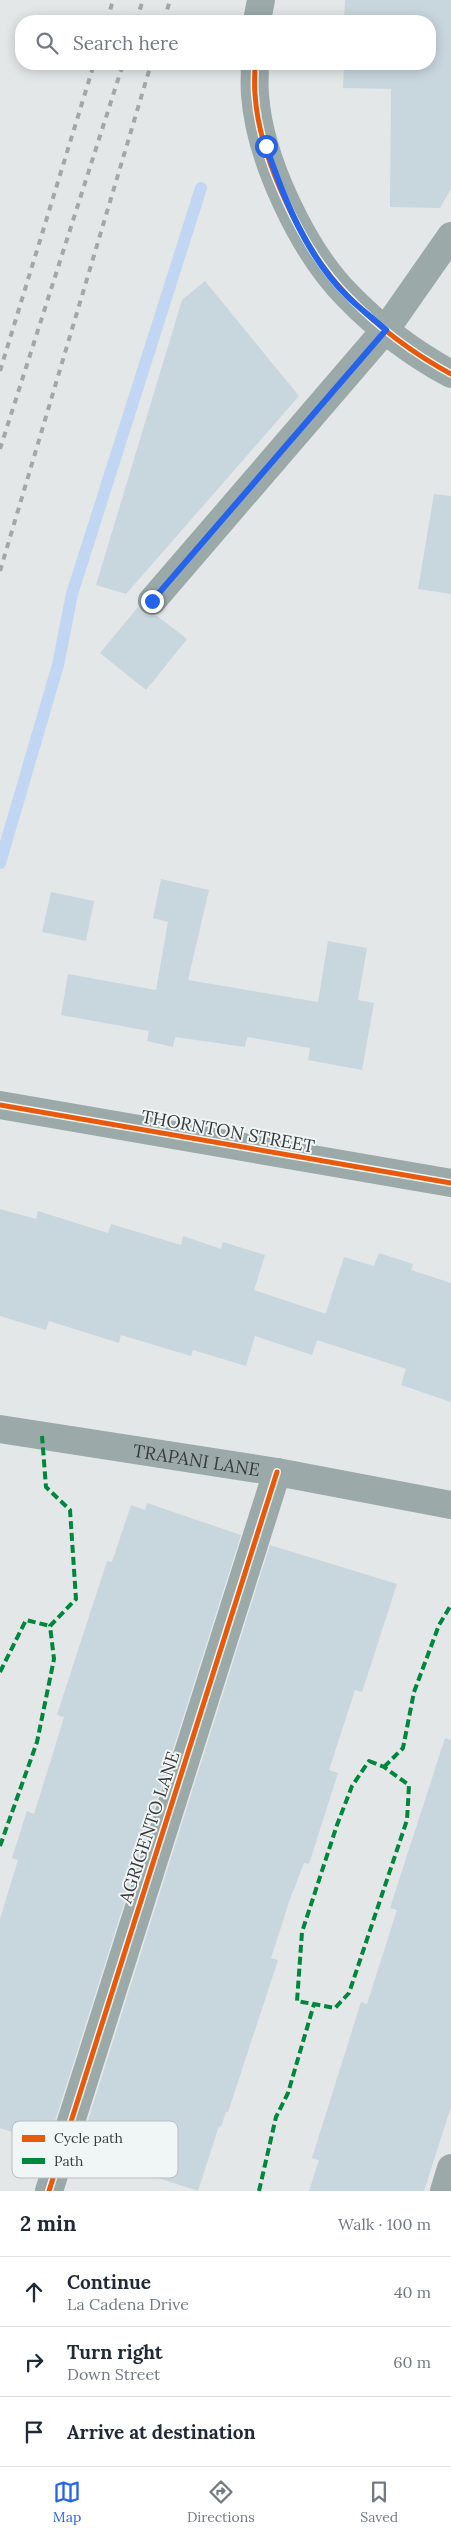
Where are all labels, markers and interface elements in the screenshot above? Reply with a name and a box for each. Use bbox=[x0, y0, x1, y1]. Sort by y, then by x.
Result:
search box bbox=[15, 15, 436, 70]
icon: search bbox=[33, 29, 61, 57]
text: Search here bbox=[73, 31, 179, 55]
route start bbox=[255, 135, 278, 158]
route end bbox=[141, 590, 164, 613]
street label: THORNTON STREET bbox=[140, 1104, 317, 1158]
street label: TRAPANI LANE bbox=[132, 1438, 262, 1481]
street label: AGRIGENTO LANE bbox=[113, 1748, 184, 1907]
legend bbox=[12, 2121, 178, 2178]
text: Cycle path bbox=[54, 2129, 123, 2147]
text: Path bbox=[54, 2152, 83, 2170]
text: 2 min bbox=[20, 2210, 76, 2237]
text: Walk · 100 m bbox=[338, 2214, 431, 2234]
text: Continue bbox=[67, 2270, 151, 2294]
icon: ahead bbox=[20, 2278, 48, 2306]
text: 40 m bbox=[394, 2282, 431, 2302]
text: La Cadena Drive bbox=[67, 2294, 189, 2314]
text: Turn right bbox=[67, 2340, 163, 2364]
icon: right bbox=[20, 2348, 48, 2376]
text: 60 m bbox=[393, 2352, 431, 2372]
text: Down Street bbox=[67, 2364, 160, 2384]
icon: arrive bbox=[20, 2418, 48, 2446]
text: Arrive at destination bbox=[67, 2420, 256, 2444]
tab: Map bbox=[53, 2478, 81, 2526]
tab: Directions bbox=[187, 2478, 255, 2526]
tab: Saved bbox=[360, 2478, 398, 2526]

